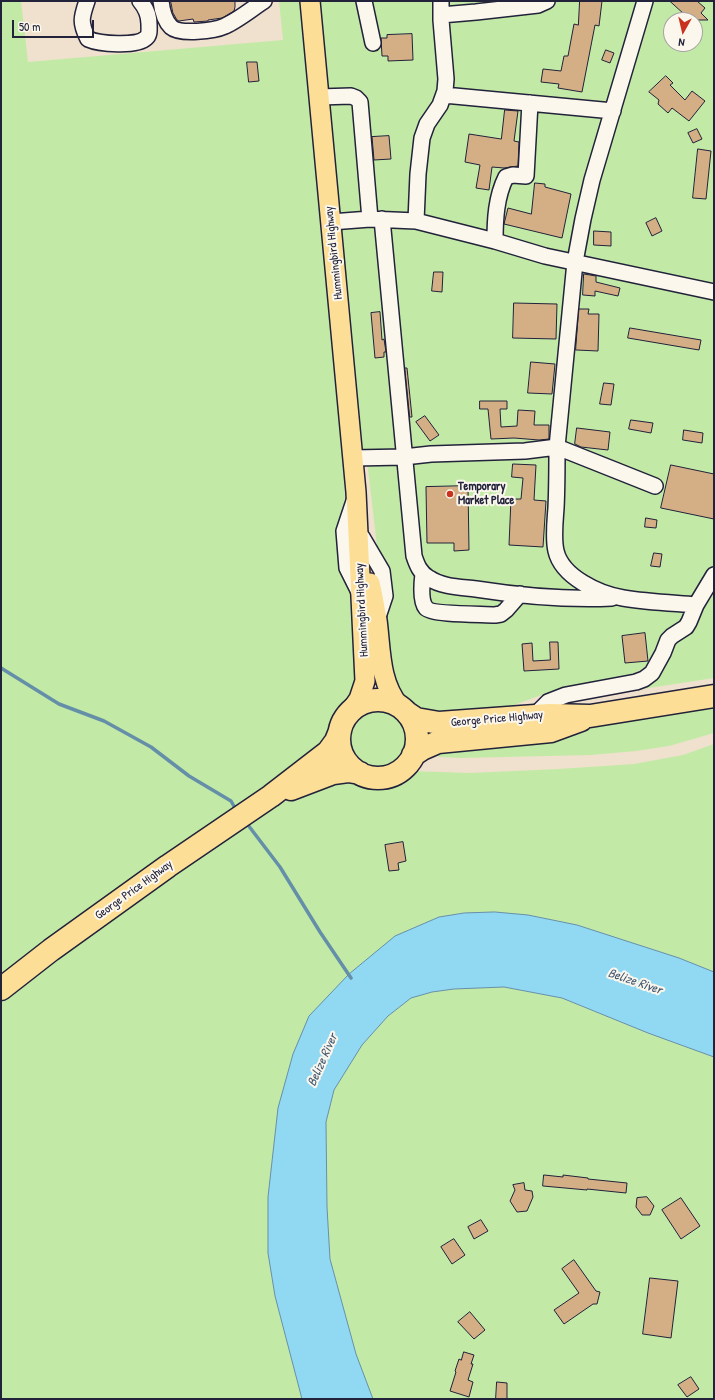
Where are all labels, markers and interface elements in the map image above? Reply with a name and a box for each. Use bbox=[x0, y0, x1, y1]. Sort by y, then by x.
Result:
scale bar bbox=[14, 12, 96, 38]
north arrow bbox=[663, 12, 703, 52]
text: 50 m bbox=[19, 18, 40, 35]
text: N bbox=[678, 36, 685, 50]
street label: Hummingbird Highway bbox=[322, 206, 346, 300]
place label: Temporary Market Place bbox=[458, 480, 514, 508]
marker: Temporary Market Place bbox=[445, 489, 455, 499]
street label: Hummingbird Highway bbox=[352, 563, 372, 657]
street label: George Price Highway bbox=[450, 708, 544, 730]
street label: George Price Highway bbox=[92, 857, 176, 923]
water label: Belize River bbox=[606, 965, 664, 999]
water label: Belize River bbox=[304, 1031, 342, 1089]

